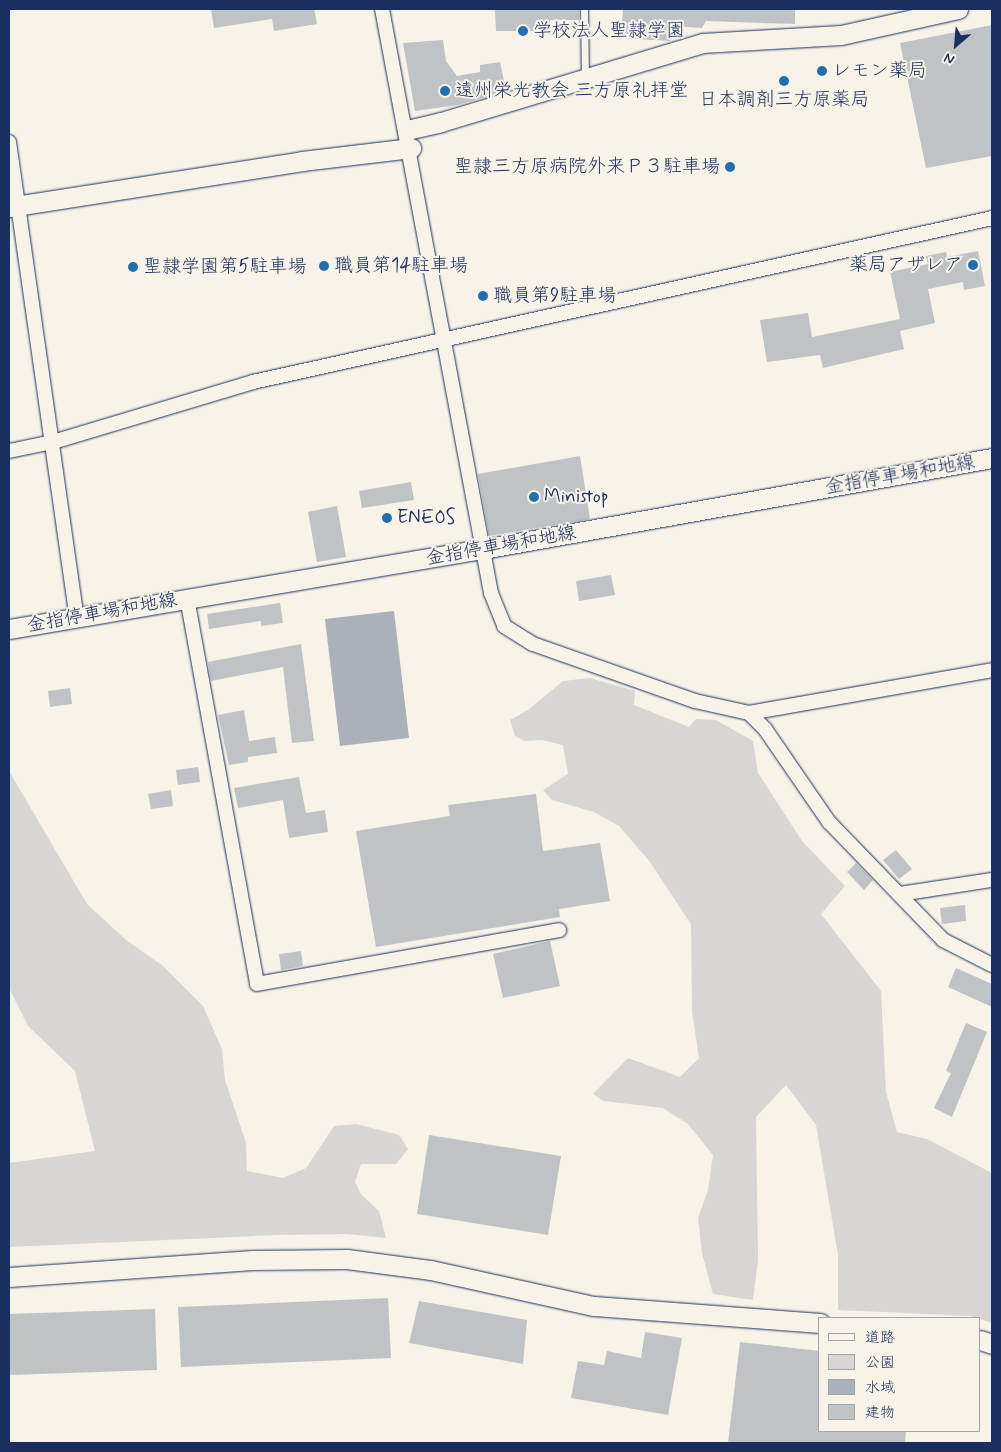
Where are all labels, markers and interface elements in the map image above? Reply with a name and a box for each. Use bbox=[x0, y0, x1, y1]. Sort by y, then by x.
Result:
place label: 学校法人聖隷学園 bbox=[533, 20, 685, 42]
north arrow bbox=[931, 20, 981, 70]
marker: 学校法人聖隷学園 bbox=[517, 25, 529, 37]
text: N bbox=[941, 48, 957, 69]
place label: レモン薬局 bbox=[832, 60, 927, 82]
marker: レモン薬局 bbox=[816, 65, 828, 77]
marker: 日本調剤三方原薬局 bbox=[778, 75, 790, 87]
place label: 遠州栄光教会 三方原礼拝堂 bbox=[455, 80, 688, 102]
marker: 遠州栄光教会 三方原礼拝堂 bbox=[439, 85, 451, 97]
place label: 日本調剤三方原薬局 bbox=[699, 89, 869, 111]
place label: 聖隷三方原病院外来Ｐ３駐車場 bbox=[454, 156, 720, 178]
marker: 聖隷三方原病院外来Ｐ３駐車場 bbox=[724, 161, 736, 173]
place label: 薬局アザレア bbox=[849, 254, 963, 276]
place label: 職員第14駐車場 bbox=[334, 255, 468, 277]
place label: 聖隷学園第5駐車場 bbox=[143, 256, 306, 278]
marker: 薬局アザレア bbox=[967, 259, 979, 271]
marker: 職員第14駐車場 bbox=[318, 260, 330, 272]
marker: 聖隷学園第5駐車場 bbox=[127, 261, 139, 273]
place label: 職員第9駐車場 bbox=[493, 285, 616, 307]
marker: 職員第9駐車場 bbox=[477, 290, 489, 302]
street label: 金指停車場和地線 bbox=[823, 451, 977, 499]
place label: Ministop bbox=[544, 486, 608, 508]
marker: Ministop bbox=[528, 491, 540, 503]
place label: ENEOS bbox=[397, 507, 456, 529]
marker: ENEOS bbox=[381, 512, 393, 524]
street label: 金指停車場和地線 bbox=[424, 522, 578, 570]
street label: 金指停車場和地線 bbox=[25, 589, 179, 637]
legend bbox=[818, 1317, 981, 1432]
text: 道路 bbox=[865, 1328, 895, 1348]
text: 公園 bbox=[865, 1353, 895, 1373]
text: 水域 bbox=[865, 1378, 895, 1398]
text: 建物 bbox=[865, 1403, 895, 1423]

